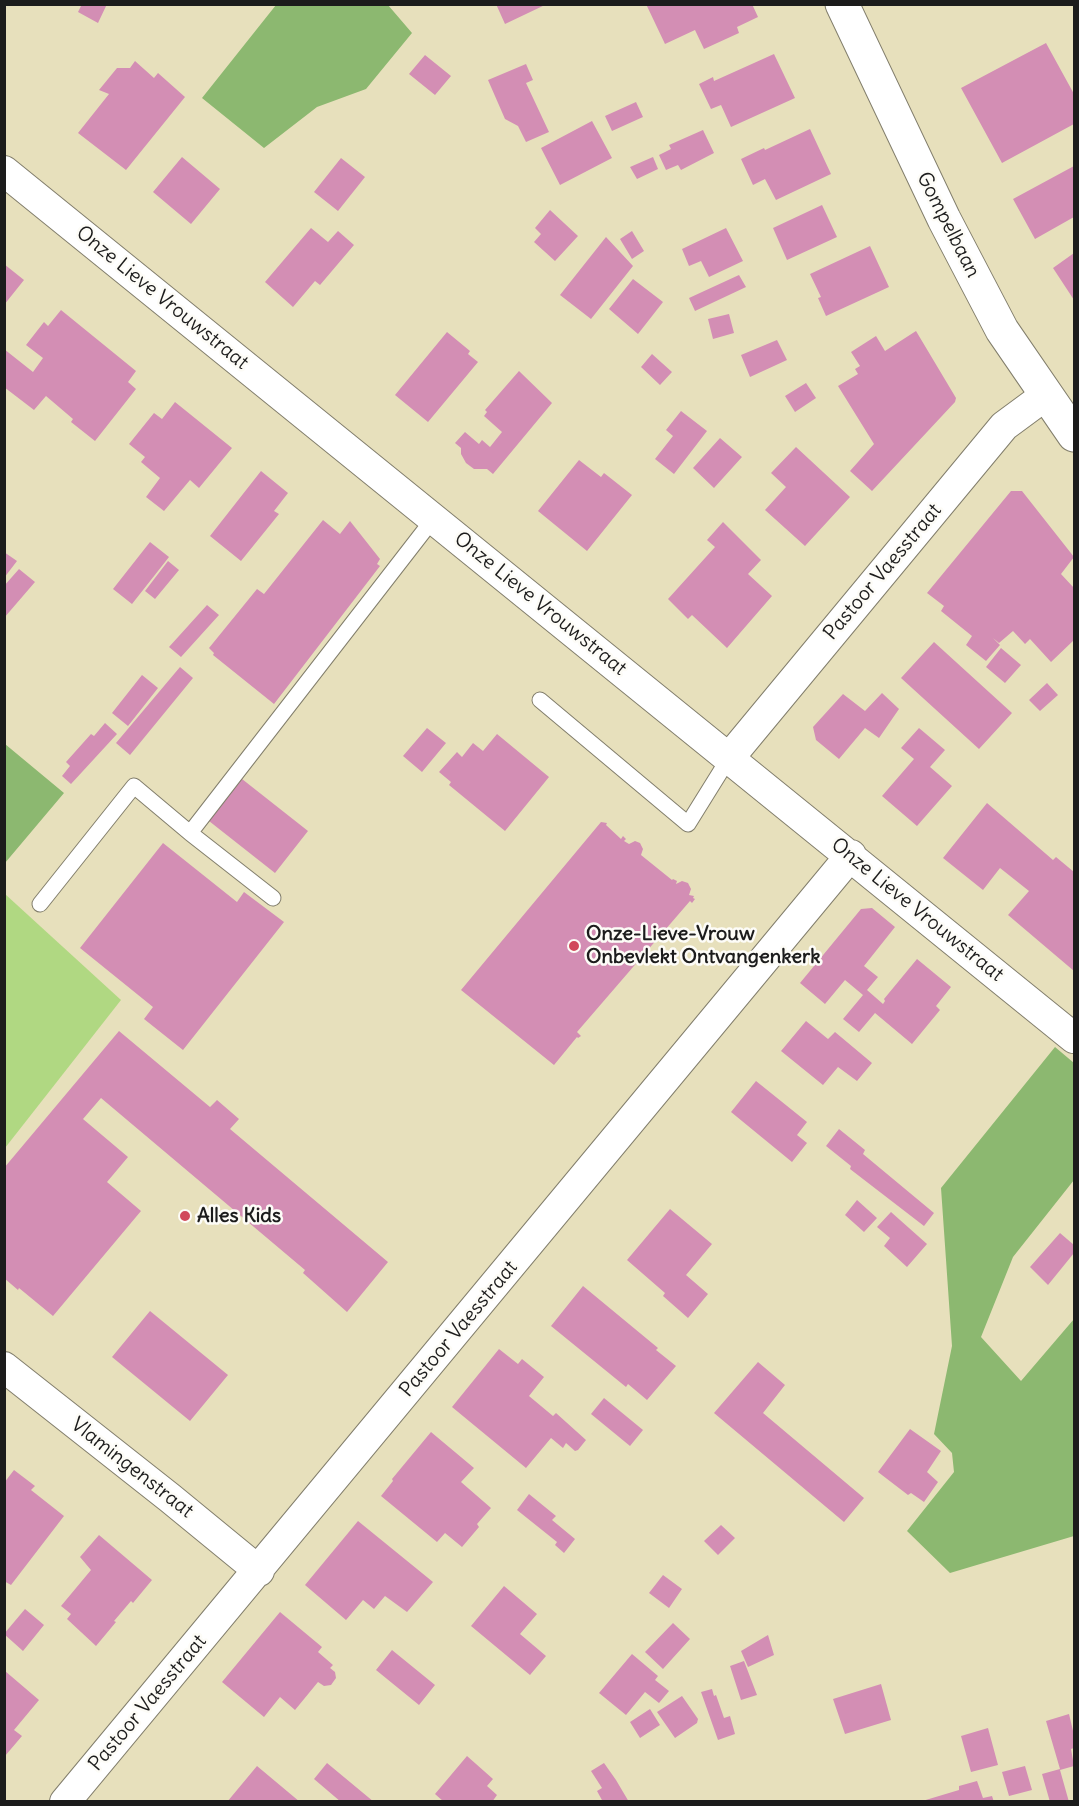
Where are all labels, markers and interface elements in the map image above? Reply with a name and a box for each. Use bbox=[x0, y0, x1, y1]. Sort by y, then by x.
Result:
street label: Gompelbaan bbox=[911, 168, 985, 282]
street label: Onze Lieve Vrouwstraat bbox=[71, 221, 253, 375]
street label: Pastoor Vaesstraat bbox=[819, 499, 947, 645]
street label: Onze Lieve Vrouwstraat bbox=[449, 527, 631, 681]
street label: Onze Lieve Vrouwstraat bbox=[826, 833, 1008, 987]
place label: Onze-Lieve-Vrouw Onbevlekt Ontvangenkerk bbox=[586, 922, 820, 969]
marker: Onze-Lieve-Vrouw Onbevlekt Ontvangenkerk bbox=[567, 939, 581, 953]
place label: Alles Kids bbox=[197, 1204, 281, 1228]
marker: Alles Kids bbox=[178, 1209, 192, 1223]
street label: Pastoor Vaesstraat bbox=[395, 1256, 523, 1402]
street label: Vlamingenstraat bbox=[66, 1413, 198, 1523]
street label: Pastoor Vaesstraat bbox=[84, 1630, 212, 1776]

